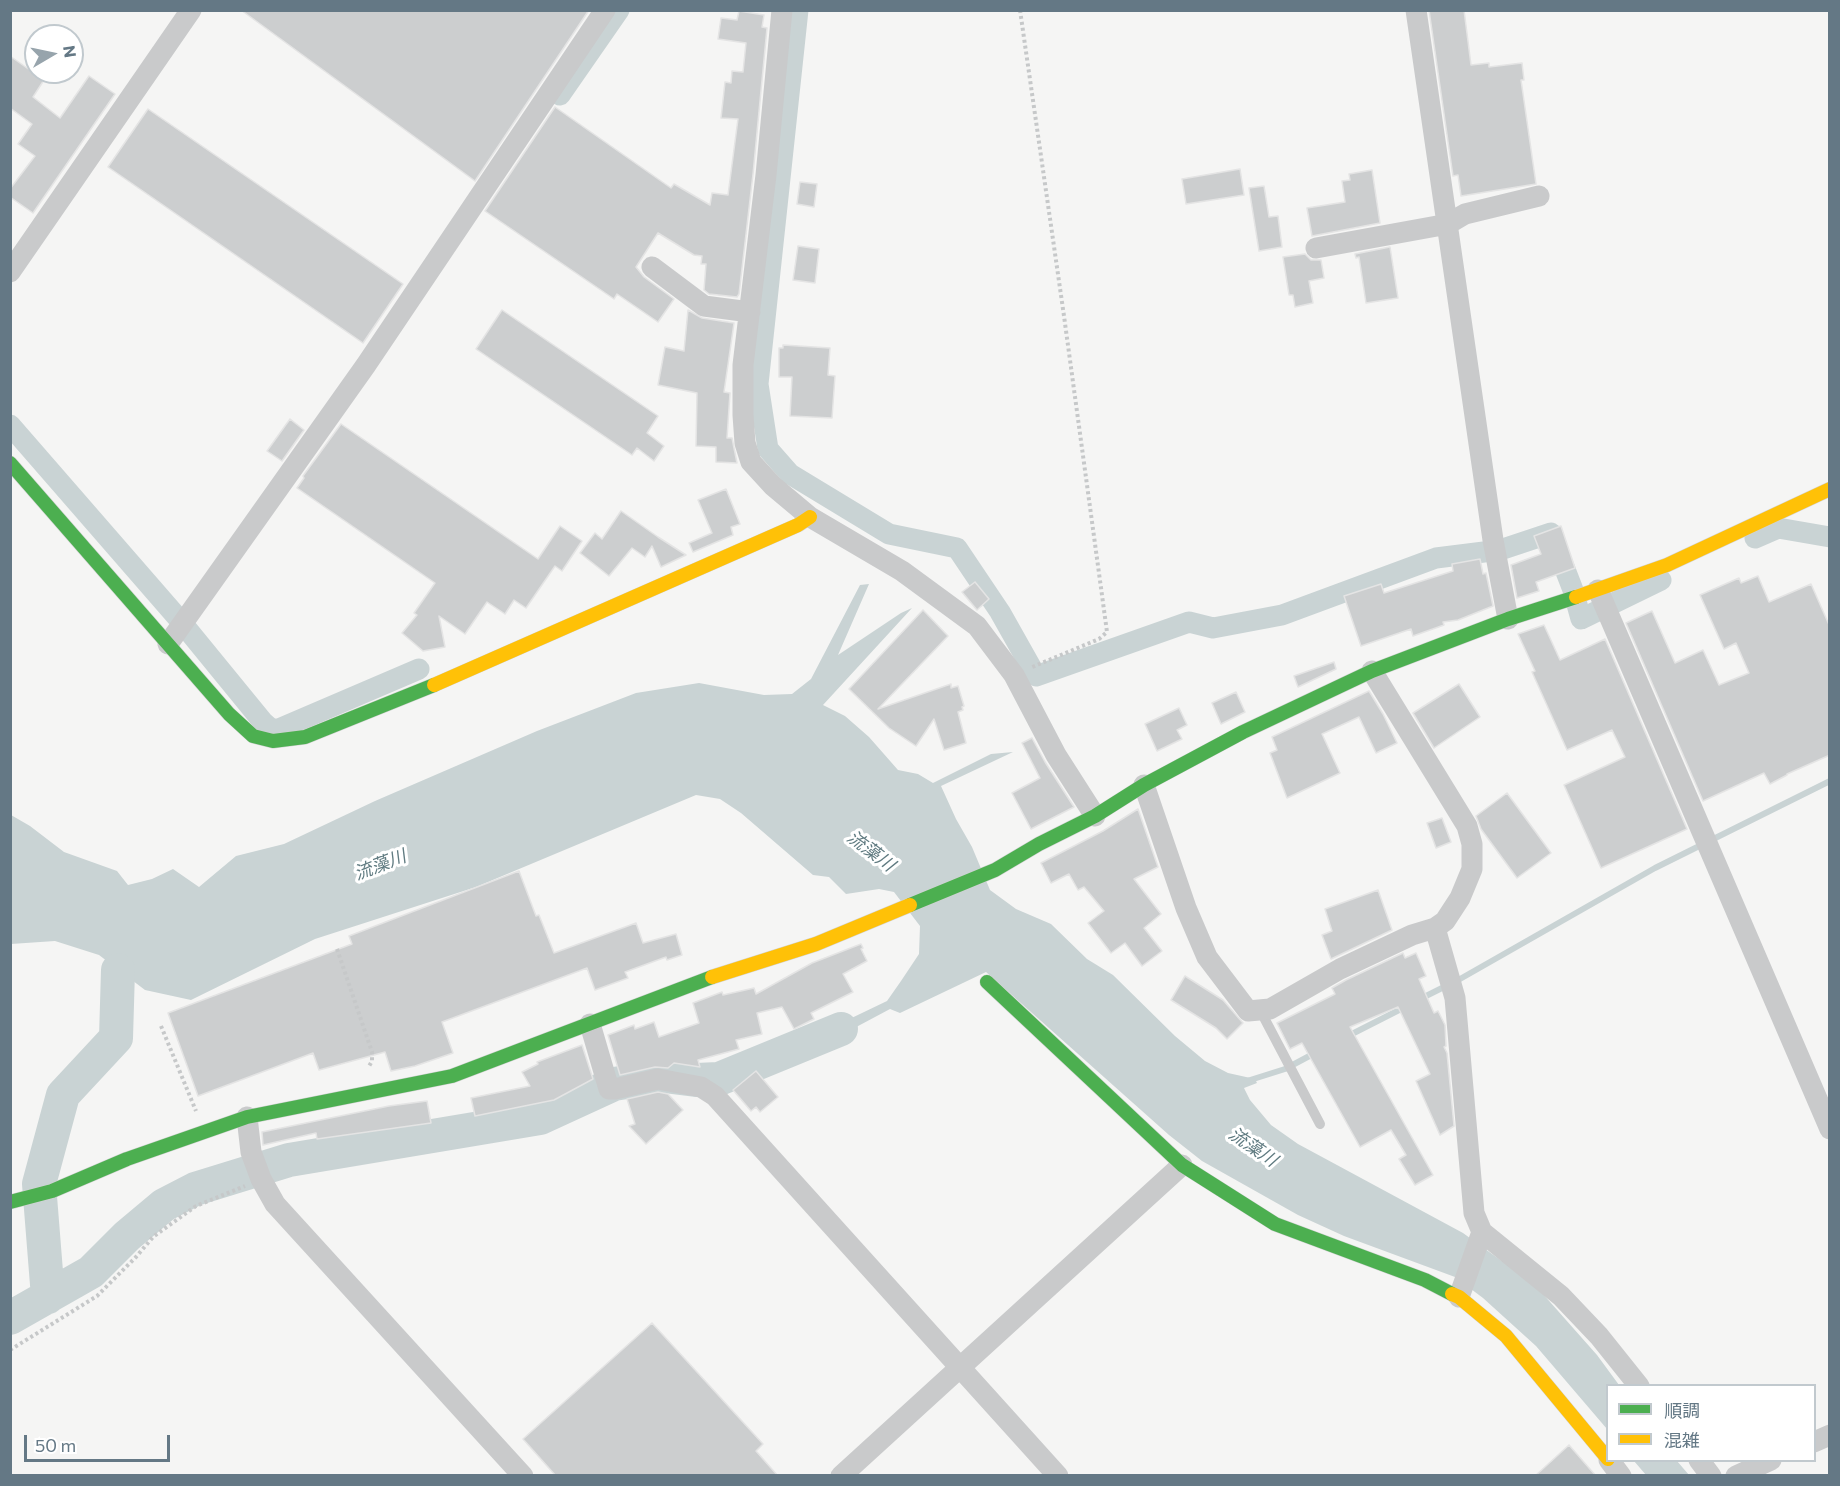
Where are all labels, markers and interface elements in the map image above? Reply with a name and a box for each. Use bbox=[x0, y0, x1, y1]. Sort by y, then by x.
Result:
north arrow bbox=[24, 24, 84, 84]
text: N bbox=[60, 44, 81, 59]
water label: 流藻川 bbox=[843, 826, 899, 876]
water label: 流藻川 bbox=[351, 845, 409, 885]
water label: 流藻川 bbox=[1225, 1123, 1281, 1171]
legend bbox=[1606, 1384, 1816, 1462]
text: 順調 bbox=[1664, 1399, 1700, 1421]
scale bar bbox=[27, 1423, 172, 1461]
text: 混雑 bbox=[1664, 1429, 1700, 1451]
text: 50 m bbox=[35, 1434, 76, 1456]

